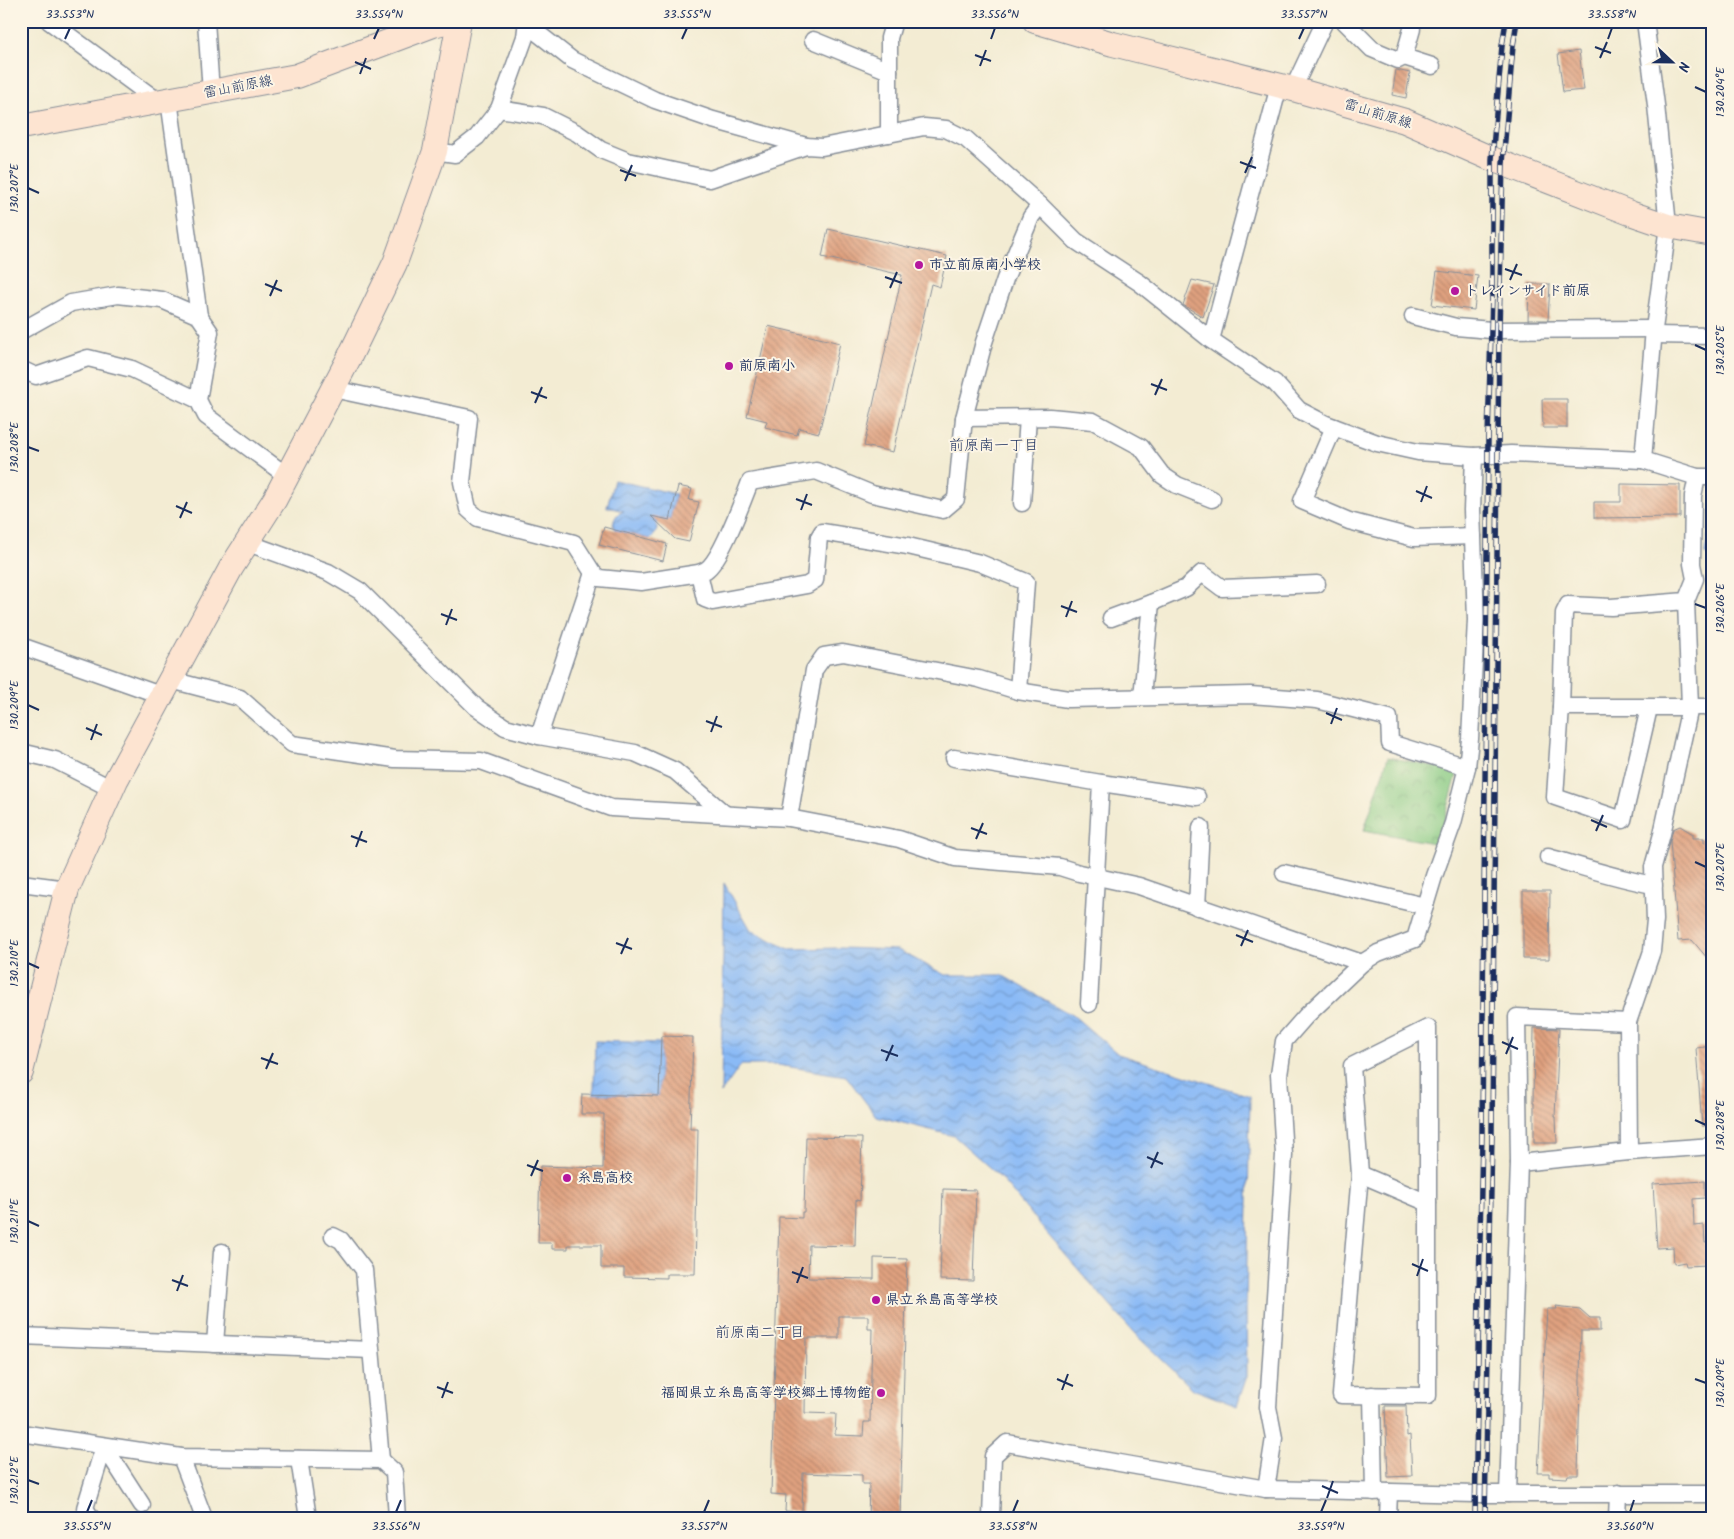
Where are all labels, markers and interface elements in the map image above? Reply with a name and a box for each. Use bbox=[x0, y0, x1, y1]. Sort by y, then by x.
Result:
text: 33.553°N bbox=[46, 5, 94, 24]
text: 33.554°N bbox=[355, 5, 403, 24]
text: 33.555°N bbox=[663, 5, 711, 24]
text: 33.556°N bbox=[971, 5, 1019, 24]
text: 33.557°N bbox=[1280, 5, 1328, 24]
text: 33.558°N bbox=[1588, 5, 1636, 24]
north arrow bbox=[1646, 38, 1696, 88]
text: N bbox=[1671, 58, 1695, 75]
text: 130.204°E bbox=[1711, 66, 1730, 117]
street label: 雷山前原線 bbox=[202, 70, 274, 104]
street label: 雷山前原線 bbox=[1341, 93, 1415, 135]
text: 130.207°E bbox=[5, 162, 24, 213]
place label: 市立前原南小学校 bbox=[929, 254, 1041, 276]
marker: 市立前原南小学校 bbox=[913, 259, 925, 271]
place label: トレインサイド前原 bbox=[1465, 280, 1590, 302]
marker: トレインサイド前原 bbox=[1449, 285, 1461, 297]
text: 130.205°E bbox=[1711, 324, 1730, 375]
place label: 前原南小 bbox=[739, 355, 795, 377]
marker: 前原南小 bbox=[723, 360, 735, 372]
text: 130.208°E bbox=[5, 421, 24, 472]
district label: 前原南一丁目 bbox=[949, 434, 1039, 458]
text: 130.206°E bbox=[1711, 582, 1730, 633]
text: 130.209°E bbox=[5, 679, 24, 730]
text: 130.207°E bbox=[1711, 841, 1730, 892]
text: 130.210°E bbox=[5, 938, 24, 987]
text: 130.208°E bbox=[1711, 1099, 1730, 1150]
place label: 糸島高校 bbox=[577, 1167, 633, 1189]
marker: 糸島高校 bbox=[561, 1172, 573, 1184]
text: 130.211°E bbox=[5, 1197, 24, 1244]
place label: 県立糸島高等学校 bbox=[886, 1289, 998, 1311]
marker: 県立糸島高等学校 bbox=[870, 1294, 882, 1306]
district label: 前原南二丁目 bbox=[715, 1321, 805, 1345]
text: 130.209°E bbox=[1711, 1357, 1730, 1408]
place label: 福岡県立糸島高等学校郷土博物館 bbox=[661, 1382, 871, 1404]
marker: 福岡県立糸島高等学校郷土博物館 bbox=[875, 1387, 887, 1399]
text: 130.212°E bbox=[5, 1455, 24, 1504]
text: 33.555°N bbox=[63, 1517, 111, 1536]
text: 33.556°N bbox=[372, 1517, 420, 1536]
text: 33.557°N bbox=[680, 1517, 728, 1536]
text: 33.558°N bbox=[989, 1517, 1037, 1536]
text: 33.559°N bbox=[1297, 1517, 1345, 1536]
text: 33.560°N bbox=[1606, 1517, 1654, 1536]

